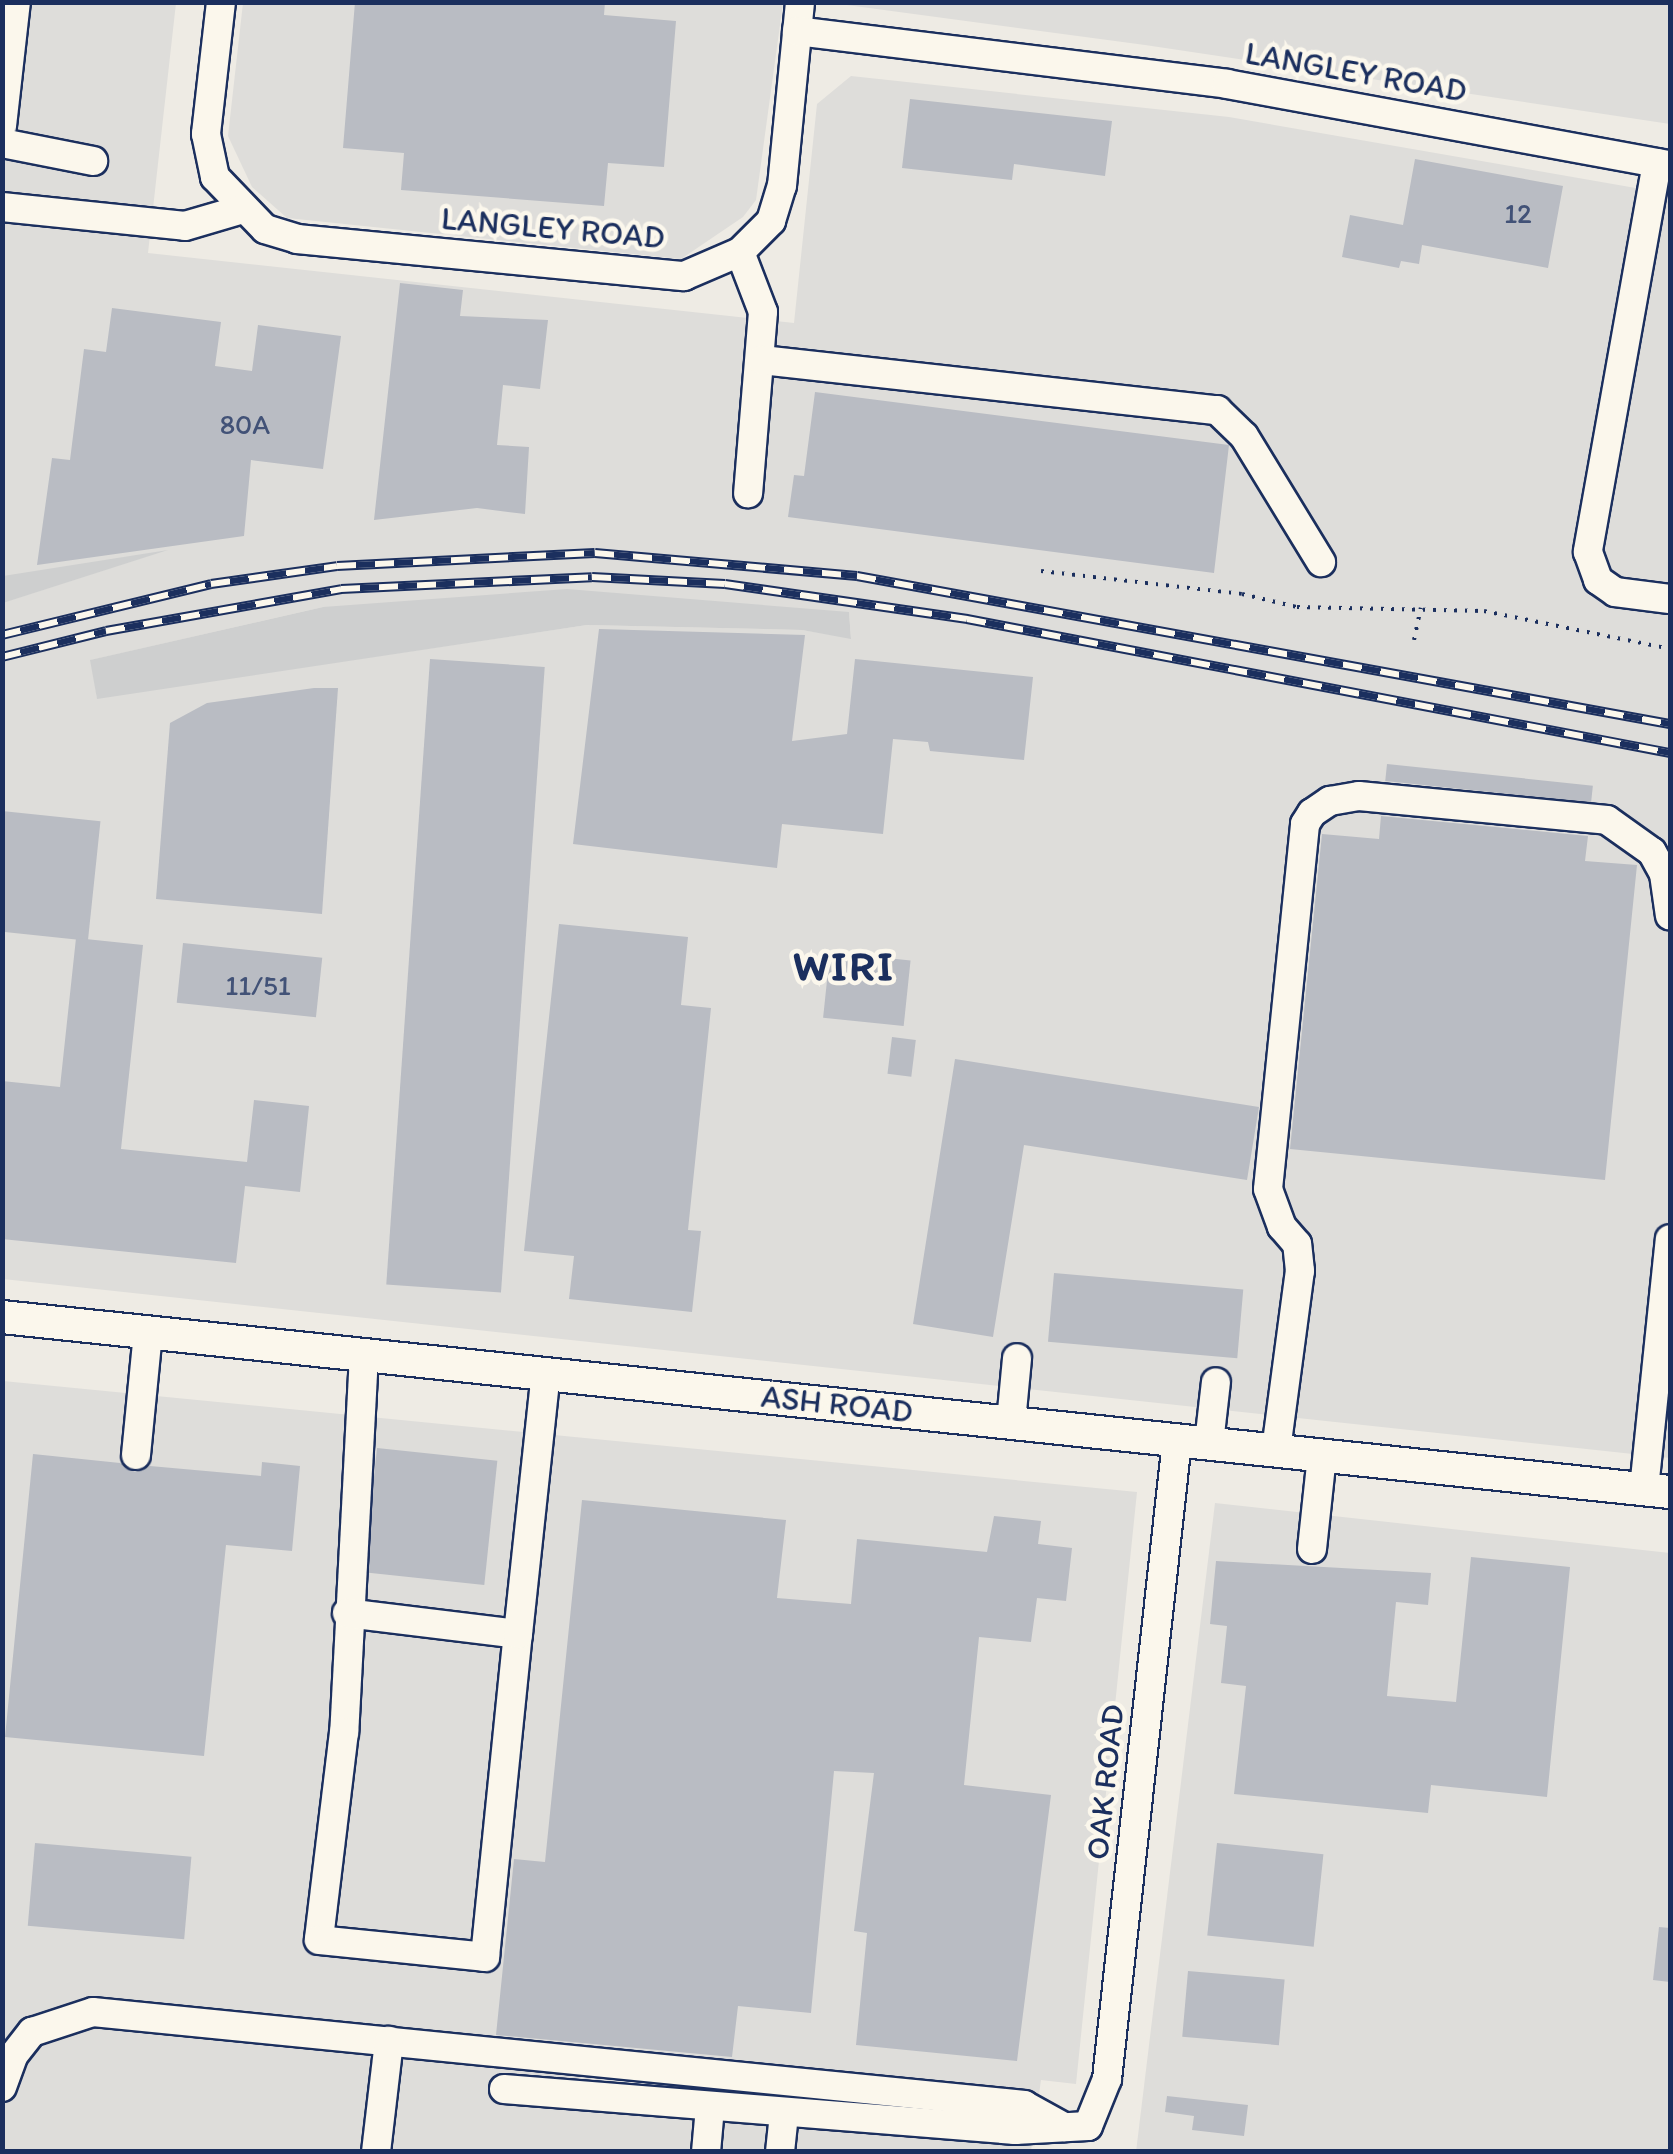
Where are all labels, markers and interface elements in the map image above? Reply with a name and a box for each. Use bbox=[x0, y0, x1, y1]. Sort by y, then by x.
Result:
street label: LANGLEY ROAD bbox=[1243, 34, 1469, 110]
house number: 12 bbox=[1504, 196, 1532, 230]
street label: LANGLEY ROAD bbox=[440, 199, 666, 257]
house number: 80A bbox=[220, 407, 270, 441]
district label: WIRI bbox=[795, 941, 893, 991]
house number: 11/51 bbox=[225, 968, 291, 1002]
street label: ASH ROAD bbox=[760, 1377, 914, 1431]
street label: OAK ROAD bbox=[1078, 1703, 1132, 1861]

